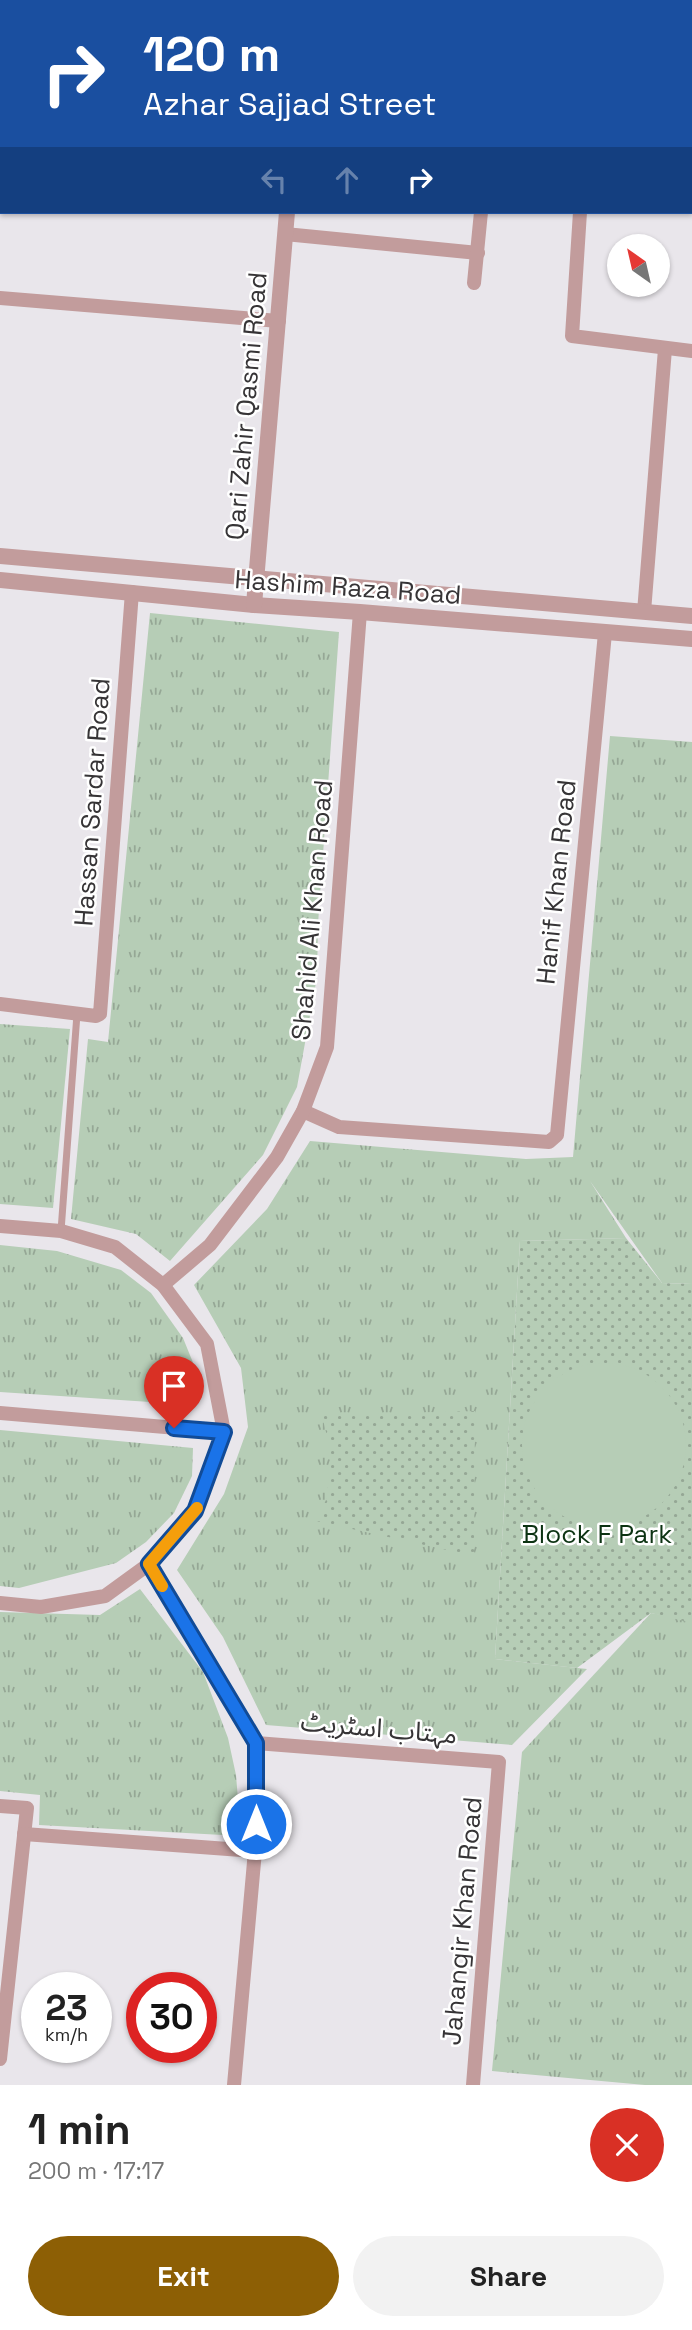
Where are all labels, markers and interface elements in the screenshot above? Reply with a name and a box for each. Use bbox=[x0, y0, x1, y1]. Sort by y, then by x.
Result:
text: 120 m bbox=[143, 23, 280, 85]
icon: right bbox=[28, 28, 119, 119]
text: Azhar Sajjad Street bbox=[143, 84, 437, 124]
icon: left bbox=[255, 161, 293, 199]
icon: ahead bbox=[328, 161, 366, 199]
icon: right bbox=[401, 161, 439, 199]
north arrow bbox=[607, 234, 670, 298]
map controls bbox=[607, 234, 670, 297]
street label: Qari Zahir Qasmi Road bbox=[217, 270, 275, 542]
street label: Hashim Raza Road bbox=[233, 562, 463, 612]
street label: Hassan Sardar Road bbox=[66, 677, 118, 927]
street label: Shahid Ali Khan Road bbox=[284, 778, 340, 1042]
street label: Hanif Khan Road bbox=[528, 778, 584, 986]
pin bbox=[144, 1356, 204, 1428]
icon: arrive bbox=[155, 1367, 193, 1405]
park label: Block F Park bbox=[522, 1517, 672, 1551]
street label: مہتاب اسٹریٹ bbox=[299, 1704, 459, 1752]
position arrow bbox=[219, 1787, 293, 1861]
street label: Jahangir Khan Road bbox=[434, 1795, 490, 2047]
speed limit sign: 30 bbox=[126, 1972, 217, 2063]
text: 23 bbox=[45, 1986, 88, 2030]
text: km/h bbox=[45, 2023, 88, 2046]
text: 1 min bbox=[28, 2103, 131, 2156]
button: close bbox=[590, 2108, 664, 2182]
text: 200 m · 17:17 bbox=[28, 2156, 164, 2186]
button: Exit bbox=[28, 2236, 339, 2316]
button: Share bbox=[353, 2236, 664, 2316]

